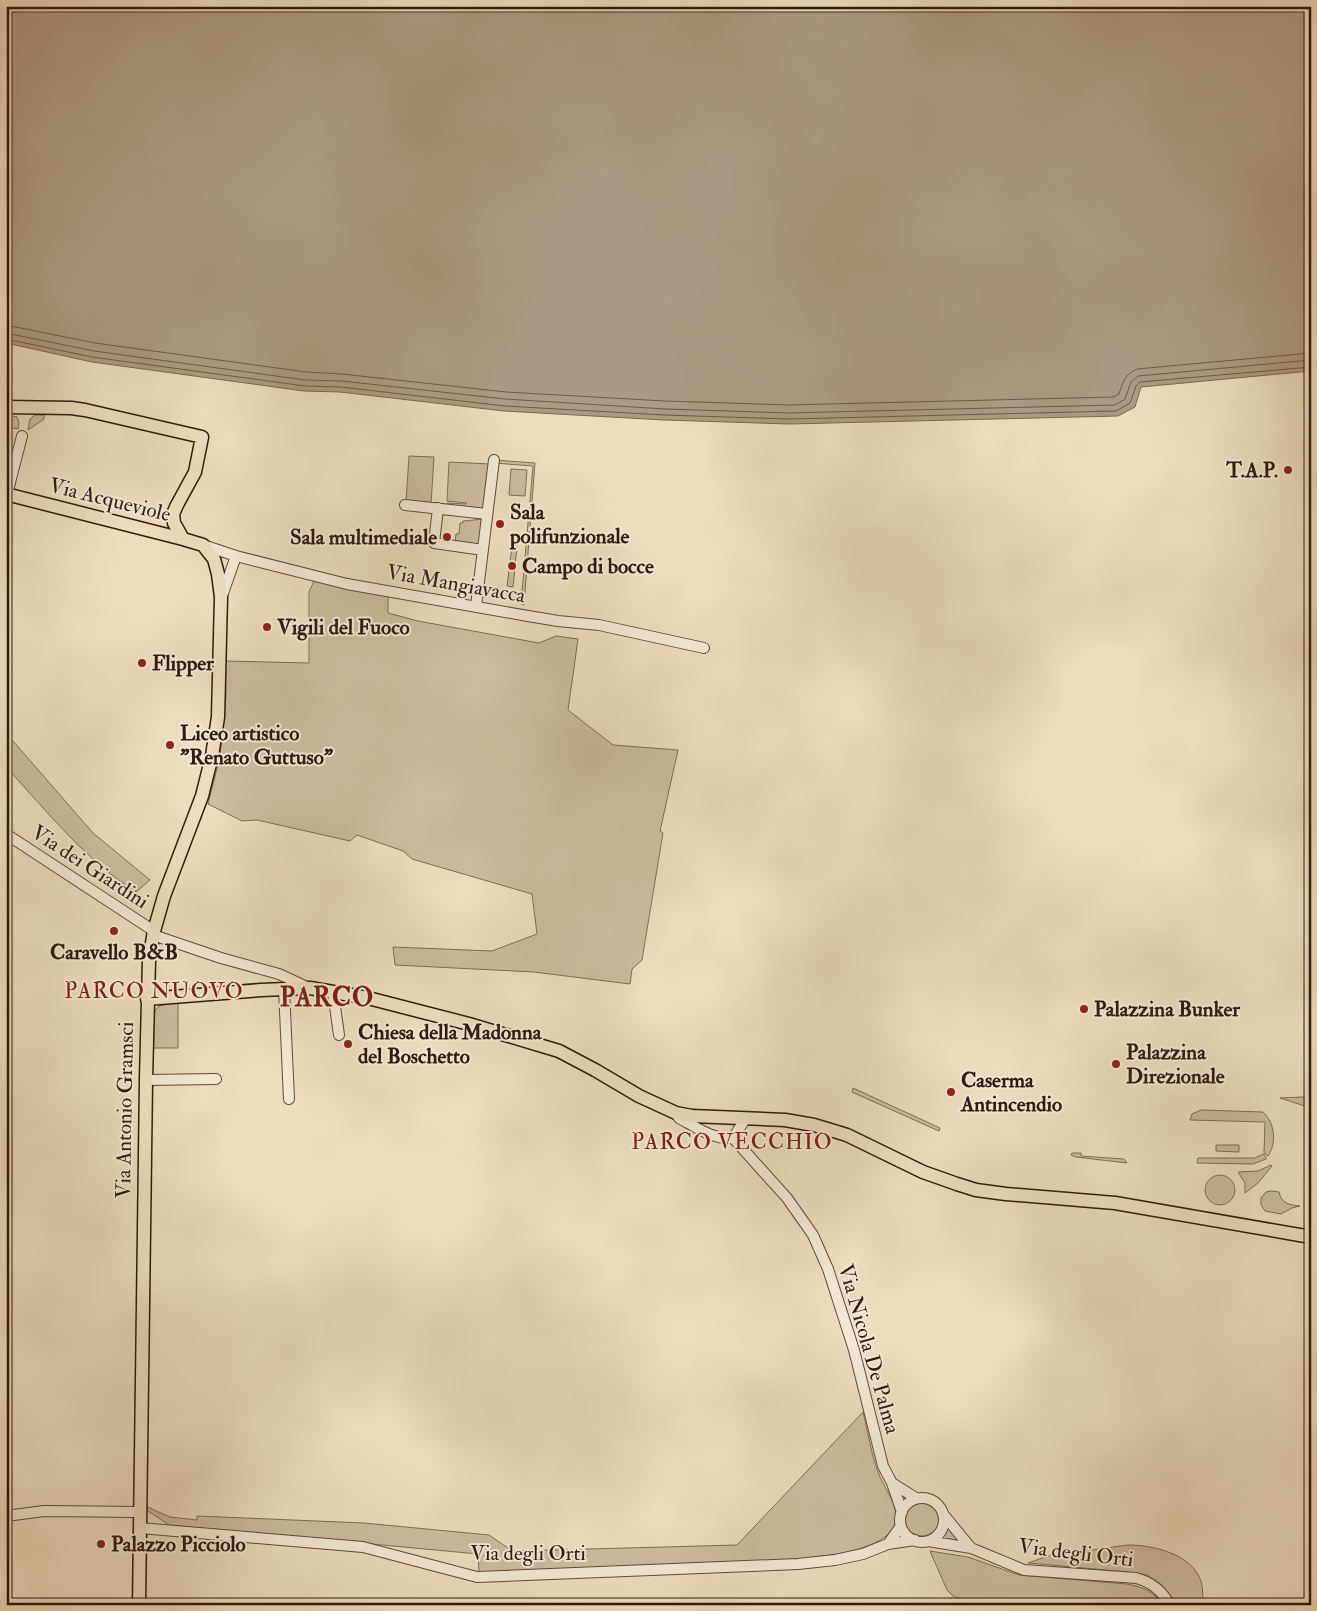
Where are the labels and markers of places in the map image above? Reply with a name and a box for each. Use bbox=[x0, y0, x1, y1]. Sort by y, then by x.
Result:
place label: T.A.P. bbox=[1225, 457, 1278, 484]
marker: T.A.P. bbox=[1282, 464, 1294, 476]
place label: Sala polifunzionale bbox=[509, 499, 630, 550]
marker: Sala polifunzionale bbox=[494, 518, 506, 530]
place label: Sala multimediale bbox=[290, 524, 437, 551]
marker: Sala multimediale bbox=[441, 531, 453, 543]
place label: Campo di bocce bbox=[522, 553, 654, 580]
marker: Campo di bocce bbox=[506, 560, 518, 572]
place label: Vigili del Fuoco bbox=[276, 614, 410, 641]
marker: Vigili del Fuoco bbox=[261, 621, 273, 633]
place label: Flipper bbox=[152, 650, 215, 677]
marker: Flipper bbox=[136, 657, 148, 669]
place label: Liceo artistico "Renato Guttuso" bbox=[180, 720, 334, 771]
marker: Liceo artistico "Renato Guttuso" bbox=[164, 739, 176, 751]
marker: Caravello B&B bbox=[108, 925, 120, 937]
place label: Caravello B&B bbox=[50, 939, 178, 966]
place label: Palazzina Bunker bbox=[1094, 996, 1241, 1023]
marker: Palazzina Bunker bbox=[1078, 1003, 1090, 1015]
place label: Chiesa della Madonna del Boschetto bbox=[358, 1019, 543, 1070]
marker: Chiesa della Madonna del Boschetto bbox=[342, 1038, 354, 1050]
place label: Palazzina Direzionale bbox=[1126, 1039, 1225, 1090]
marker: Palazzina Direzionale bbox=[1110, 1058, 1122, 1070]
place label: Caserma Antincendio bbox=[960, 1067, 1062, 1118]
marker: Caserma Antincendio bbox=[945, 1086, 957, 1098]
place label: Palazzo Picciolo bbox=[111, 1531, 246, 1558]
marker: Palazzo Picciolo bbox=[95, 1538, 107, 1550]

